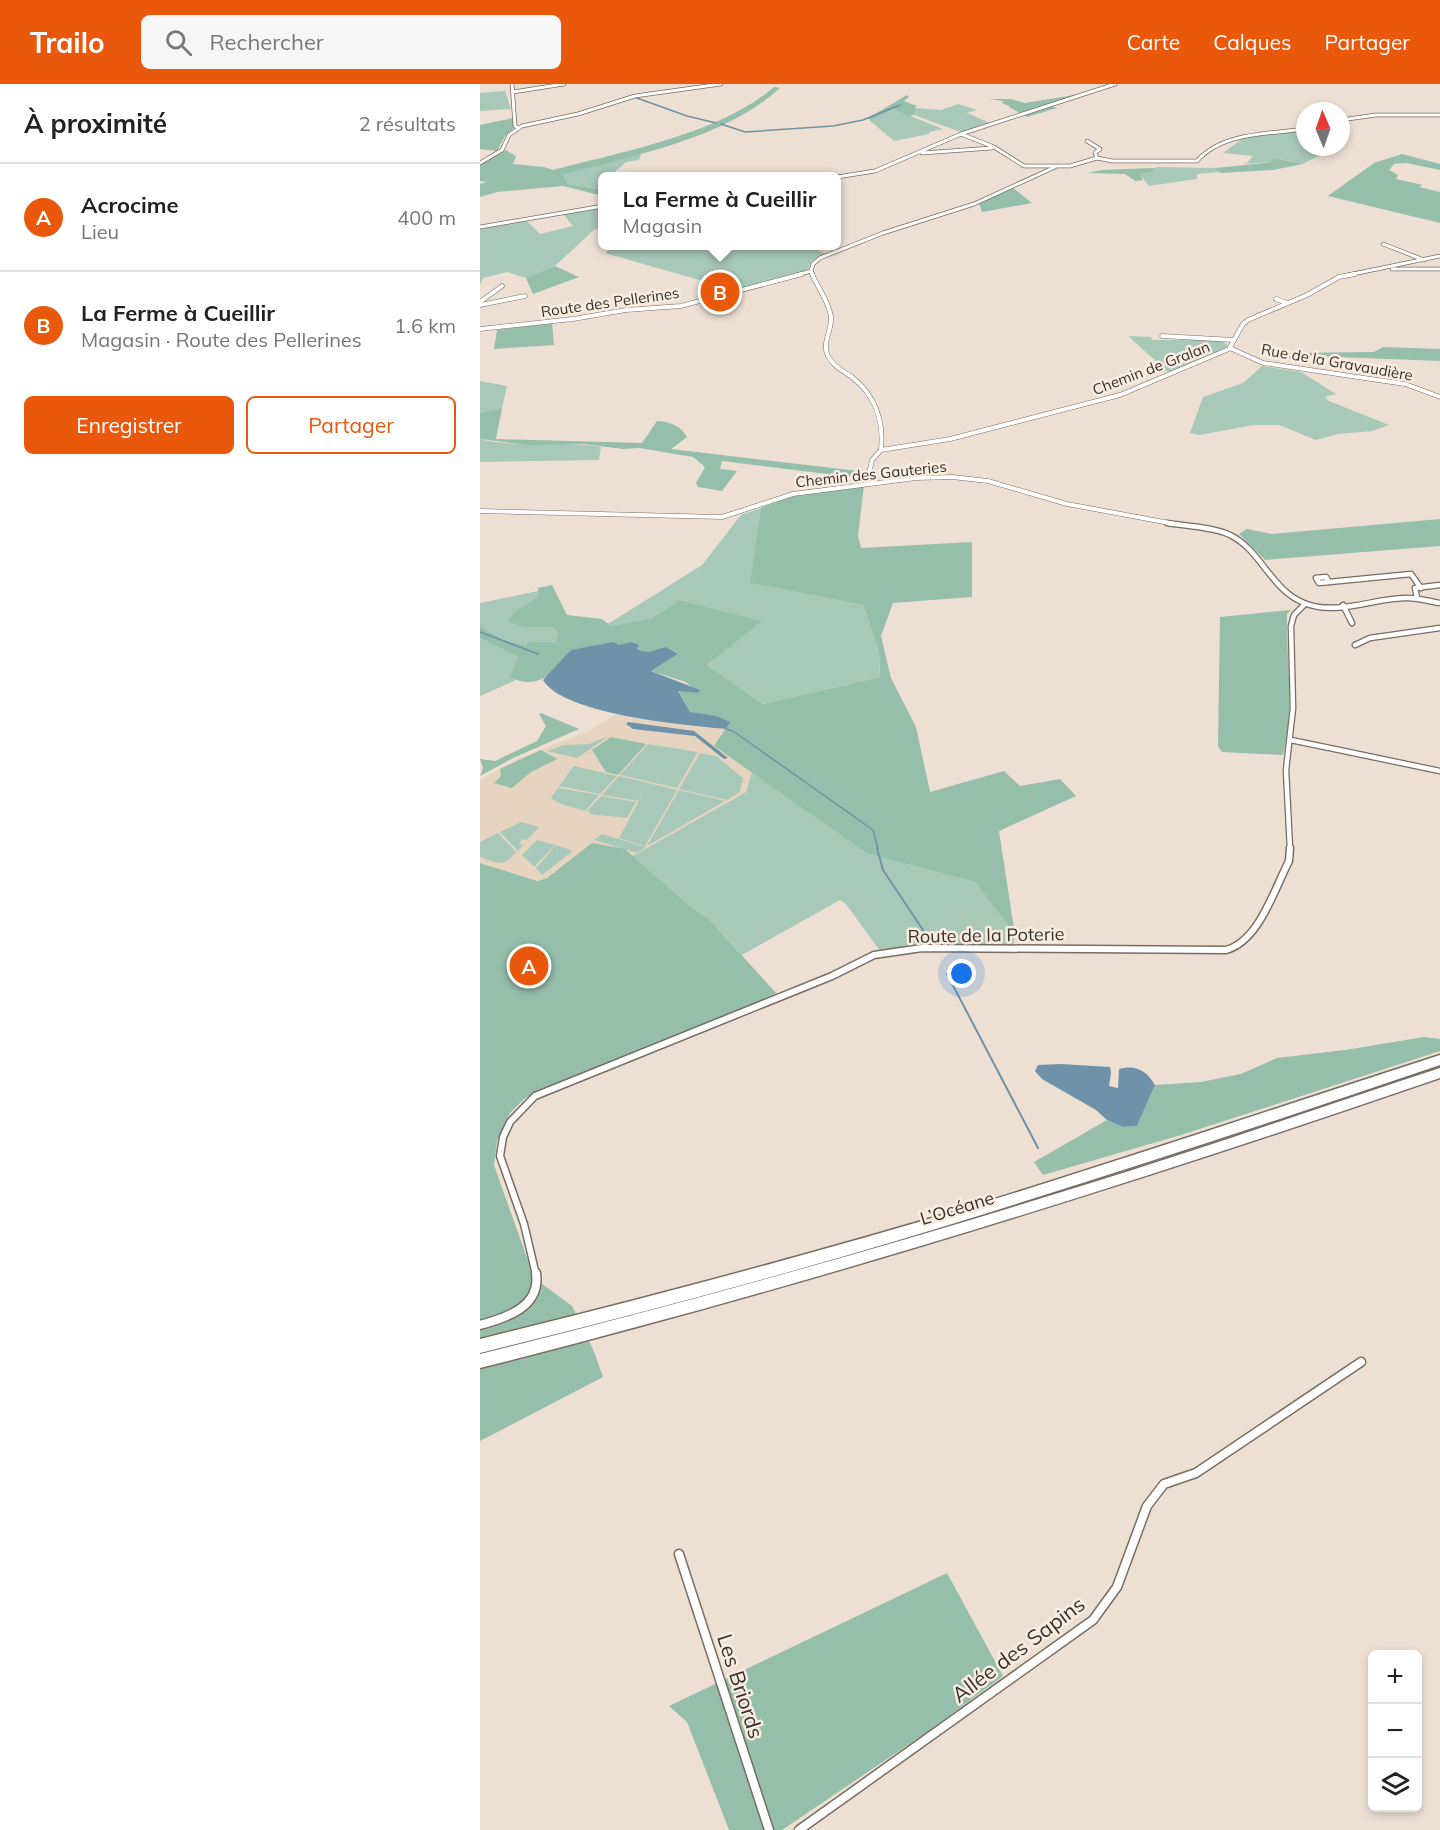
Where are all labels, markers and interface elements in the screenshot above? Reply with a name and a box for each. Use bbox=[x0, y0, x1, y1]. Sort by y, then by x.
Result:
search box bbox=[141, 15, 561, 69]
text: Trailo bbox=[30, 25, 105, 60]
icon: search bbox=[162, 26, 195, 59]
text: Rechercher bbox=[210, 28, 324, 56]
text: Carte bbox=[1127, 29, 1180, 55]
text: Calques bbox=[1213, 29, 1291, 55]
text: Partager bbox=[1324, 29, 1410, 55]
north arrow bbox=[1296, 102, 1350, 156]
text: À proximité bbox=[24, 107, 167, 140]
text: 2 résultats bbox=[359, 111, 456, 136]
popup bbox=[598, 172, 841, 250]
text: La Ferme à Cueillir bbox=[623, 185, 816, 213]
text: Acrocime bbox=[81, 191, 179, 219]
text: A bbox=[36, 205, 51, 230]
text: 400 m bbox=[397, 205, 456, 230]
text: Magasin bbox=[623, 213, 702, 238]
text: Lieu bbox=[81, 219, 119, 244]
pin: B bbox=[700, 270, 740, 314]
street label: Route des Pellerines bbox=[540, 283, 680, 321]
text: La Ferme à Cueillir bbox=[81, 299, 275, 327]
text: B bbox=[37, 313, 50, 338]
text: 1.6 km bbox=[394, 313, 456, 338]
text: Magasin · Route des Pellerines bbox=[81, 327, 362, 352]
street label: Chemin de Gralan bbox=[1090, 337, 1212, 399]
street label: Rue de la Gravaudière bbox=[1260, 339, 1414, 385]
button: Enregistrer bbox=[24, 396, 234, 454]
button: Partager bbox=[246, 396, 456, 454]
street label: Chemin des Gauteries bbox=[795, 457, 947, 491]
street label: Route de la Poterie bbox=[907, 922, 1065, 948]
pin: A bbox=[509, 944, 548, 988]
your location bbox=[947, 959, 976, 988]
street label: L’Océane bbox=[917, 1186, 997, 1230]
street label: Allée des Sapins bbox=[946, 1591, 1090, 1707]
street label: Les Briords bbox=[712, 1631, 770, 1741]
map controls bbox=[1368, 1650, 1422, 1812]
button: + bbox=[1368, 1650, 1422, 1704]
button: − bbox=[1368, 1704, 1422, 1758]
button: layers bbox=[1368, 1758, 1422, 1812]

